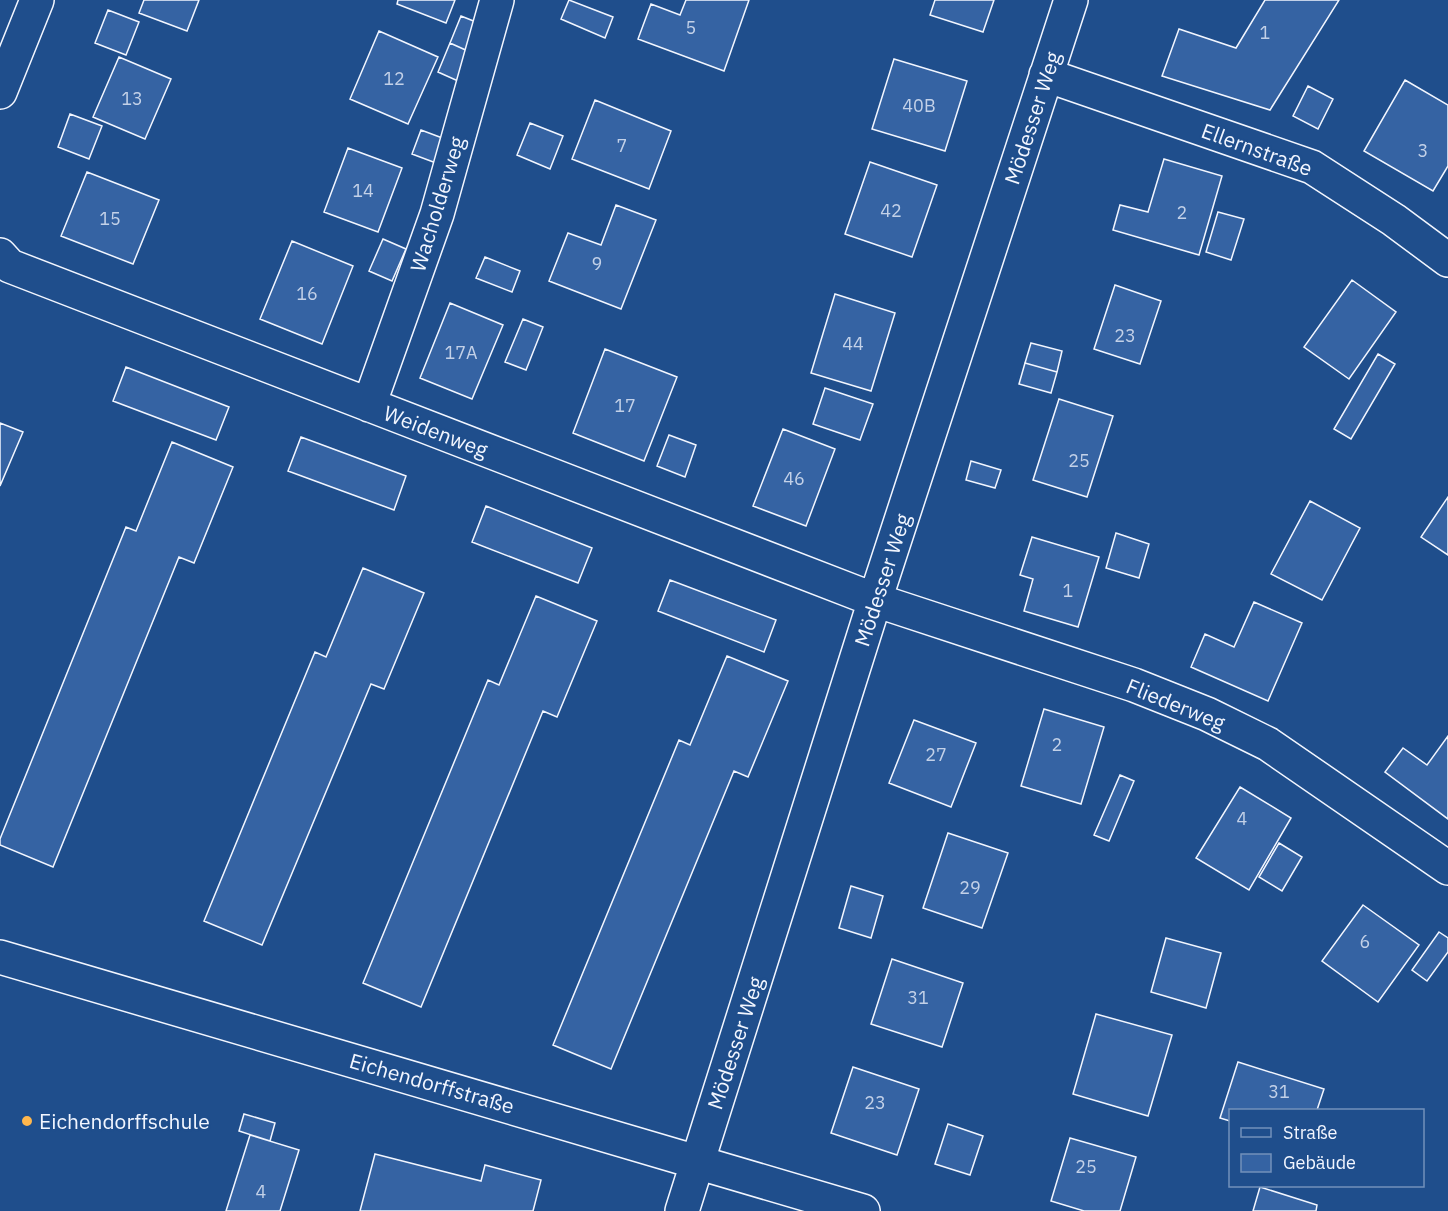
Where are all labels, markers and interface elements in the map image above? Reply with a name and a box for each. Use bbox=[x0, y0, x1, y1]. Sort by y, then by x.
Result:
house number: 5 bbox=[686, 16, 696, 39]
house number: 1 bbox=[1260, 21, 1270, 44]
street label: Mödesser Weg bbox=[997, 48, 1067, 188]
house number: 12 bbox=[383, 67, 405, 90]
house number: 13 bbox=[121, 87, 143, 110]
house number: 40B bbox=[902, 94, 936, 117]
street label: Ellernstraße bbox=[1198, 116, 1316, 182]
street label: Wacholderweg bbox=[403, 133, 471, 275]
house number: 7 bbox=[617, 134, 627, 157]
house number: 3 bbox=[1418, 139, 1428, 162]
house number: 14 bbox=[352, 179, 374, 202]
house number: 42 bbox=[880, 199, 902, 222]
house number: 2 bbox=[1177, 201, 1187, 224]
house number: 15 bbox=[99, 207, 121, 230]
house number: 9 bbox=[592, 252, 602, 275]
house number: 16 bbox=[296, 282, 318, 305]
house number: 23 bbox=[1114, 324, 1136, 347]
house number: 44 bbox=[842, 332, 864, 355]
house number: 17A bbox=[444, 341, 478, 364]
house number: 17 bbox=[614, 394, 636, 417]
street label: Weidenweg bbox=[380, 398, 492, 464]
house number: 25 bbox=[1068, 449, 1090, 472]
house number: 46 bbox=[783, 467, 805, 490]
street label: Mödesser Weg bbox=[847, 510, 917, 650]
house number: 1 bbox=[1063, 579, 1073, 602]
street label: Fliederweg bbox=[1122, 671, 1230, 737]
house number: 2 bbox=[1052, 733, 1062, 756]
house number: 27 bbox=[925, 743, 947, 766]
house number: 4 bbox=[1237, 807, 1248, 830]
house number: 29 bbox=[959, 876, 981, 899]
house number: 6 bbox=[1360, 930, 1370, 953]
street label: Mödesser Weg bbox=[700, 973, 770, 1113]
house number: 31 bbox=[907, 986, 929, 1009]
street label: Eichendorffstraße bbox=[346, 1046, 518, 1120]
house number: 31 bbox=[1268, 1080, 1290, 1103]
house number: 23 bbox=[864, 1091, 886, 1114]
place label: Eichendorffschule bbox=[39, 1107, 210, 1135]
legend bbox=[1229, 1109, 1424, 1187]
marker: Eichendorffschule bbox=[20, 1114, 34, 1128]
text: Straße bbox=[1283, 1121, 1337, 1144]
text: Gebäude bbox=[1283, 1151, 1356, 1174]
house number: 25 bbox=[1075, 1155, 1097, 1178]
house number: 4 bbox=[256, 1180, 267, 1203]

